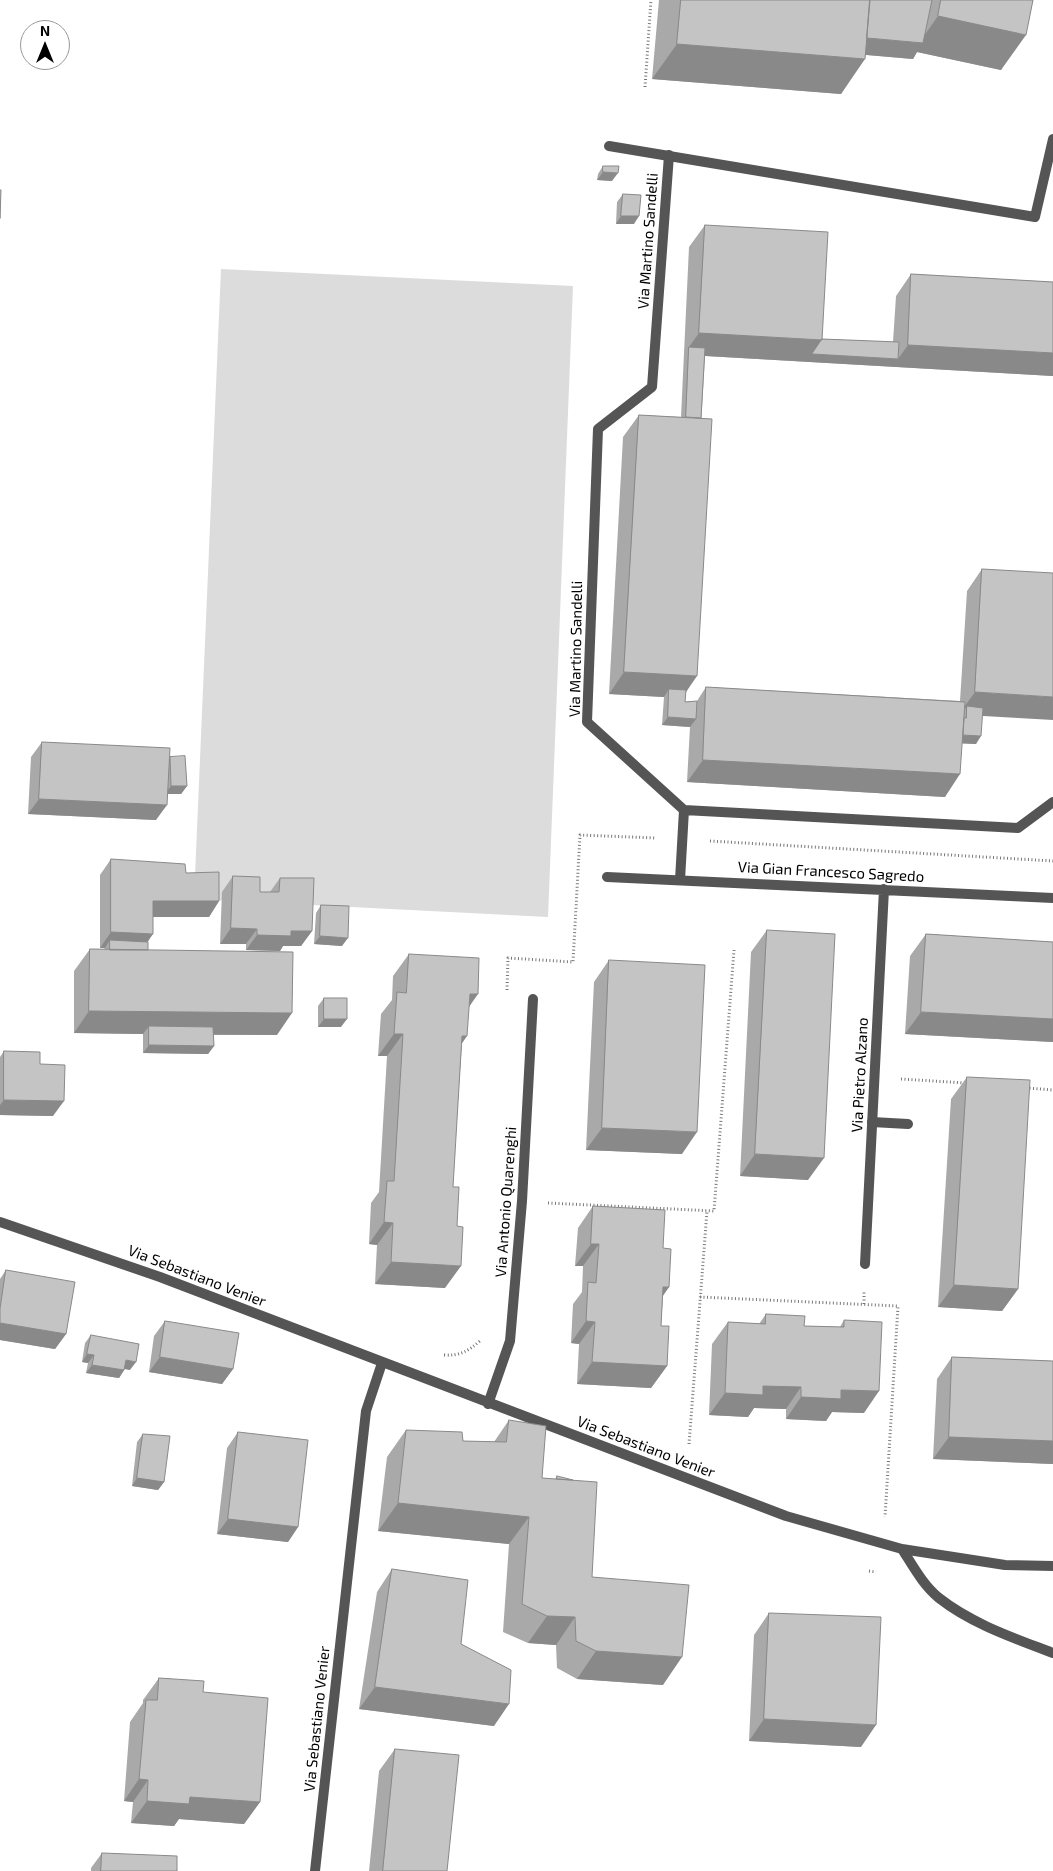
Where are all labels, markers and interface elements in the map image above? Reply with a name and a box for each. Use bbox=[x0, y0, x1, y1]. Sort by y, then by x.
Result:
north arrow bbox=[20, 20, 70, 70]
text: N bbox=[40, 22, 50, 39]
street label: Via Martino Sandelli bbox=[634, 172, 662, 310]
street label: Via Martino Sandelli bbox=[566, 581, 586, 717]
street label: Via Gian Francesco Sagredo bbox=[737, 858, 925, 886]
street label: Via Pietro Alzano bbox=[848, 1017, 872, 1133]
street label: Via Antonio Quarenghi bbox=[492, 1126, 520, 1278]
street label: Via Sebastiano Venier bbox=[125, 1241, 269, 1311]
street label: Via Sebastiano Venier bbox=[574, 1412, 718, 1482]
street label: Via Sebastiano Venier bbox=[300, 1645, 334, 1793]

